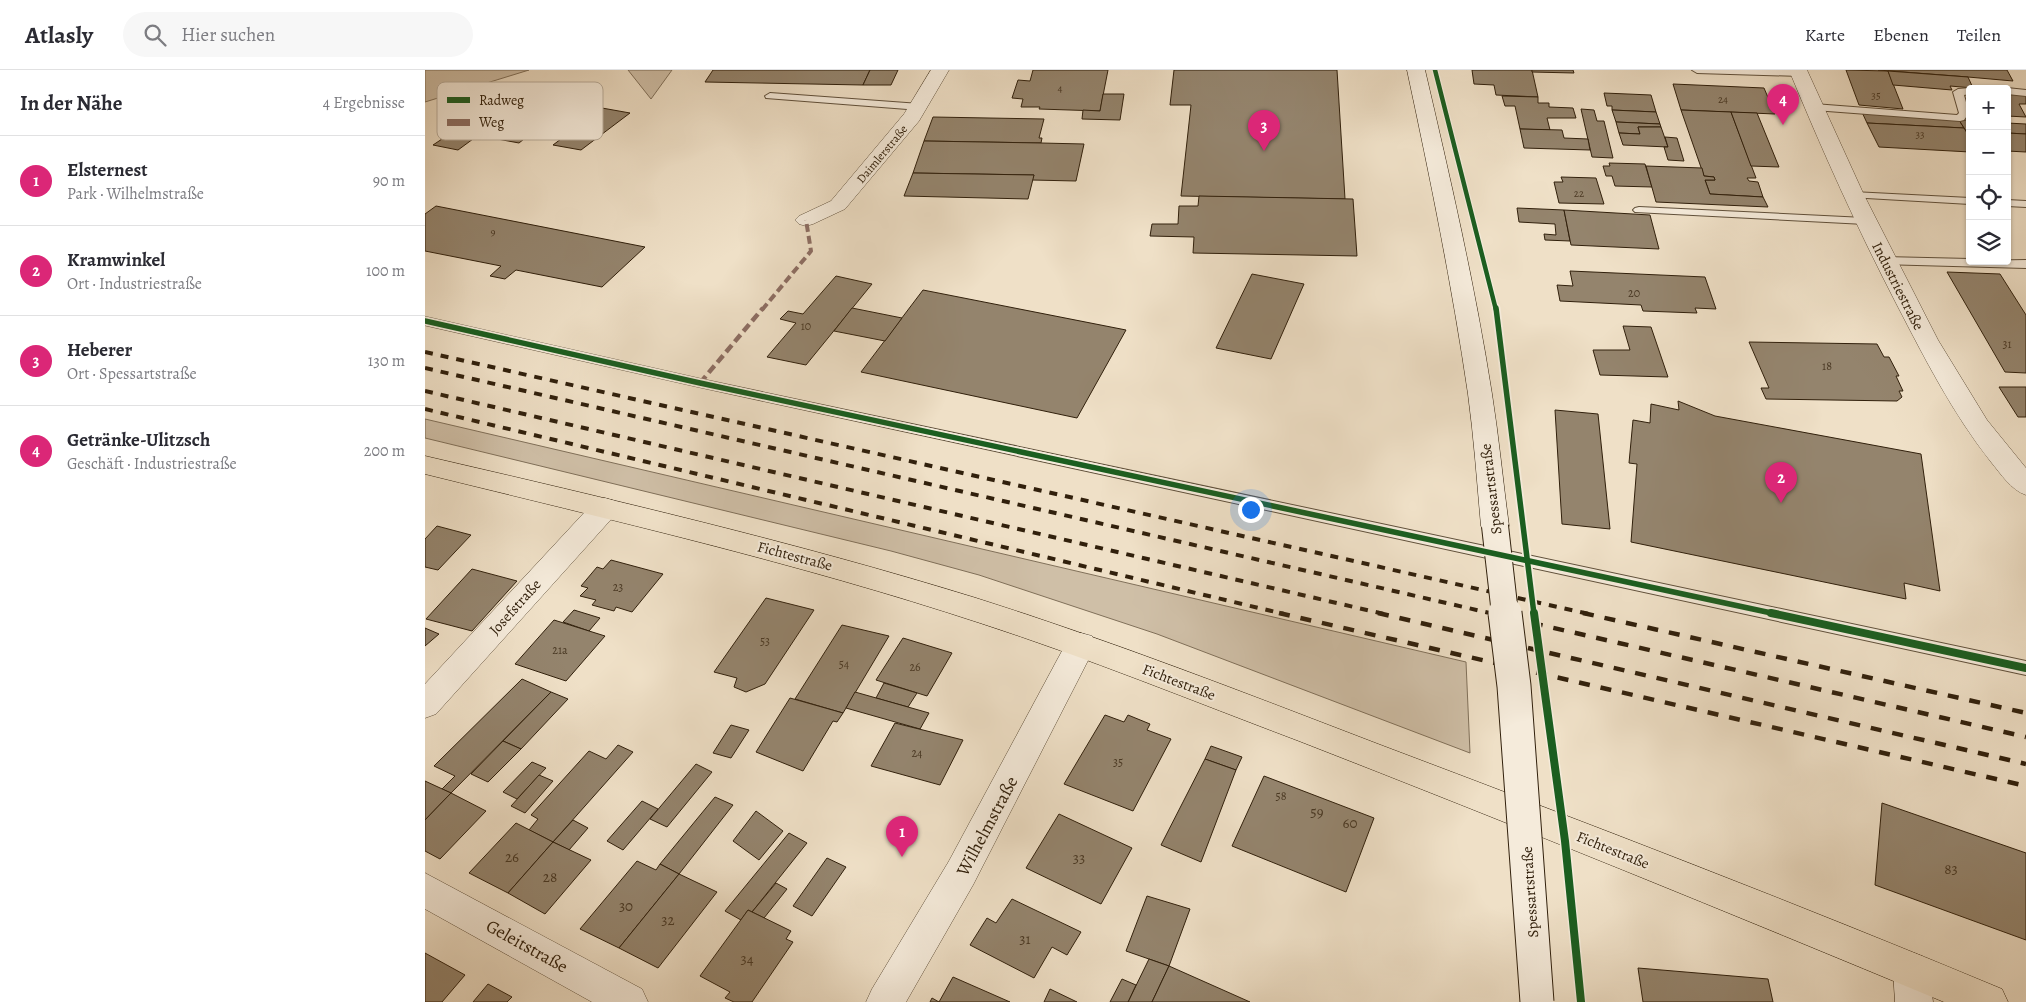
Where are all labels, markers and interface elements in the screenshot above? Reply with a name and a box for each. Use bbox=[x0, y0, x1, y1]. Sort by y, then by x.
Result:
search box bbox=[123, 12, 473, 57]
text: Atlasly bbox=[25, 19, 93, 51]
icon: search bbox=[141, 21, 169, 49]
text: Hier suchen bbox=[181, 22, 275, 48]
text: Karte bbox=[1805, 23, 1845, 47]
text: Ebenen bbox=[1873, 23, 1929, 47]
text: Teilen bbox=[1957, 23, 2001, 47]
house number: 4 bbox=[1058, 81, 1063, 96]
legend bbox=[437, 82, 603, 140]
pin: 4 bbox=[1767, 84, 1799, 125]
map controls bbox=[1966, 85, 2011, 265]
button: + bbox=[1966, 85, 2011, 130]
house number: 35 bbox=[1871, 88, 1881, 103]
text: In der Nähe bbox=[20, 89, 122, 117]
text: Radweg bbox=[479, 91, 524, 110]
text: 4 Ergebnisse bbox=[323, 92, 405, 114]
house number: 24 bbox=[1718, 92, 1728, 107]
pin: 3 bbox=[1248, 110, 1280, 151]
text: Weg bbox=[478, 113, 504, 132]
street label: Daimlerstraße bbox=[853, 121, 911, 187]
house number: 33 bbox=[1915, 127, 1925, 142]
button: − bbox=[1966, 130, 2011, 175]
text: Elsternest bbox=[67, 157, 148, 183]
text: 1 bbox=[33, 170, 39, 192]
text: 90 m bbox=[373, 170, 405, 192]
button: locate bbox=[1966, 175, 2011, 220]
text: Park · Wilhelmstraße bbox=[67, 183, 204, 205]
house number: 22 bbox=[1574, 186, 1584, 201]
button: layers bbox=[1966, 220, 2011, 265]
house number: 9 bbox=[490, 224, 496, 239]
street label: Industriestraße bbox=[1867, 238, 1929, 334]
text: Kramwinkel bbox=[67, 247, 165, 273]
text: 2 bbox=[32, 260, 40, 282]
text: 100 m bbox=[366, 260, 405, 282]
text: Ort · Industriestraße bbox=[67, 273, 202, 295]
house number: 20 bbox=[1628, 285, 1640, 301]
house number: 10 bbox=[801, 318, 811, 334]
house number: 31 bbox=[2002, 336, 2012, 352]
text: Heberer bbox=[67, 337, 132, 363]
text: 3 bbox=[33, 350, 39, 372]
text: 130 m bbox=[368, 350, 405, 372]
house number: 18 bbox=[1822, 358, 1832, 374]
text: Ort · Spessartstraße bbox=[67, 363, 197, 385]
text: Getränke-Ulitzsch bbox=[67, 427, 210, 453]
text: 4 bbox=[32, 440, 40, 462]
text: 200 m bbox=[364, 440, 405, 462]
street label: Spessartstraße bbox=[1475, 442, 1507, 536]
text: Geschäft · Industriestraße bbox=[67, 453, 237, 475]
pin: 2 bbox=[1765, 462, 1797, 503]
your location bbox=[1238, 497, 1264, 523]
street label: Fichtestraße bbox=[755, 536, 835, 576]
street label: Josefstraße bbox=[485, 575, 546, 639]
house number: 23 bbox=[613, 579, 623, 595]
house number: 53 bbox=[760, 633, 770, 649]
house number: 21a bbox=[552, 642, 568, 658]
house number: 54 bbox=[839, 656, 850, 672]
house number: 26 bbox=[909, 659, 921, 675]
street label: Fichtestraße bbox=[1140, 659, 1219, 705]
house number: 24 bbox=[911, 745, 923, 761]
house number: 35 bbox=[1113, 754, 1123, 770]
street label: Wilhelmstraße bbox=[950, 772, 1023, 881]
house number: 58 bbox=[1276, 788, 1287, 804]
house number: 59 bbox=[1310, 802, 1324, 822]
house number: 60 bbox=[1343, 813, 1357, 833]
pin: 1 bbox=[886, 816, 918, 857]
street label: Fichtestraße bbox=[1574, 826, 1653, 874]
street label: Spessartstraße bbox=[1517, 845, 1543, 938]
house number: 26 bbox=[505, 847, 519, 867]
house number: 33 bbox=[1073, 848, 1085, 868]
house number: 83 bbox=[1944, 859, 1958, 879]
house number: 28 bbox=[543, 867, 557, 887]
house number: 30 bbox=[619, 896, 633, 916]
house number: 32 bbox=[661, 910, 675, 930]
street label: Geleitstraße bbox=[482, 914, 572, 978]
house number: 31 bbox=[1019, 929, 1031, 949]
house number: 34 bbox=[740, 949, 754, 969]

